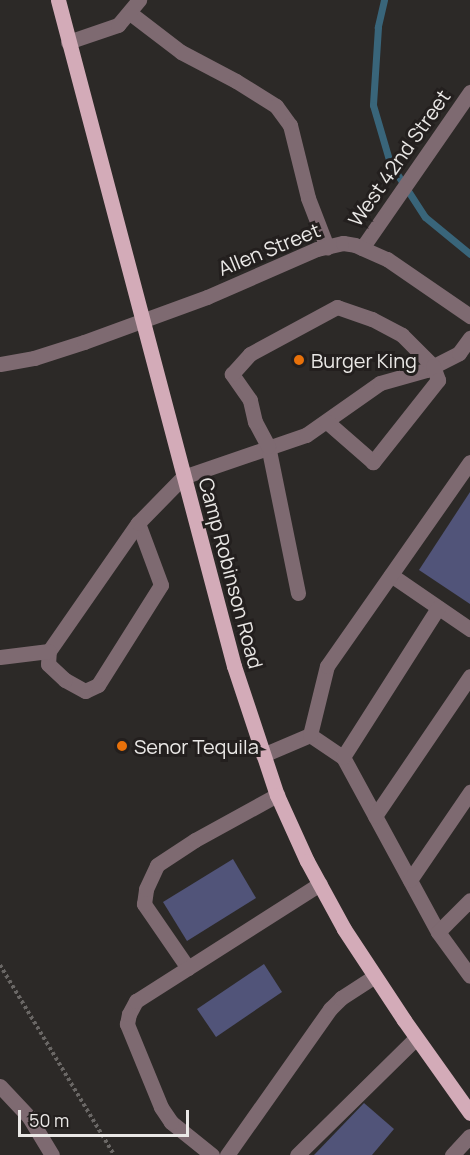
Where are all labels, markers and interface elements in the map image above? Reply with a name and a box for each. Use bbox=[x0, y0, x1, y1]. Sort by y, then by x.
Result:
street label: West 42nd Street bbox=[343, 85, 455, 231]
street label: Allen Street bbox=[214, 218, 324, 280]
place label: Burger King bbox=[311, 348, 417, 372]
marker: Burger King bbox=[292, 353, 306, 367]
street label: Camp Robinson Road bbox=[194, 475, 268, 671]
place label: Senor Tequila bbox=[134, 734, 259, 758]
marker: Senor Tequila bbox=[115, 739, 129, 753]
scale bar bbox=[21, 1098, 192, 1136]
text: 50 m bbox=[29, 1108, 69, 1132]

